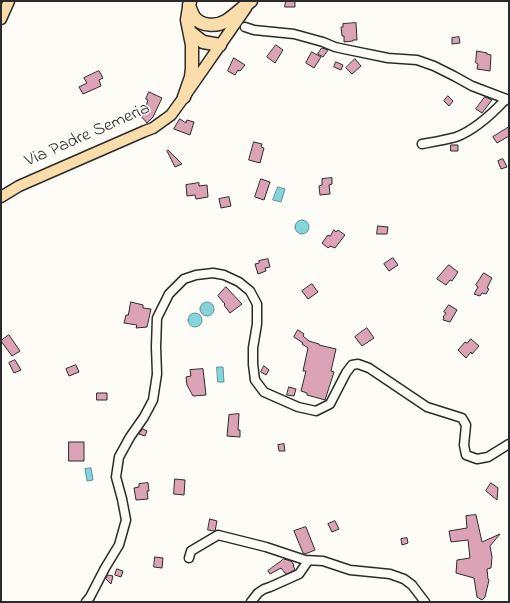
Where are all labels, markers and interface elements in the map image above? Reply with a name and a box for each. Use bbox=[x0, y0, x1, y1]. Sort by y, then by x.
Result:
street label: Via Padre Semeria bbox=[22, 99, 154, 173]

